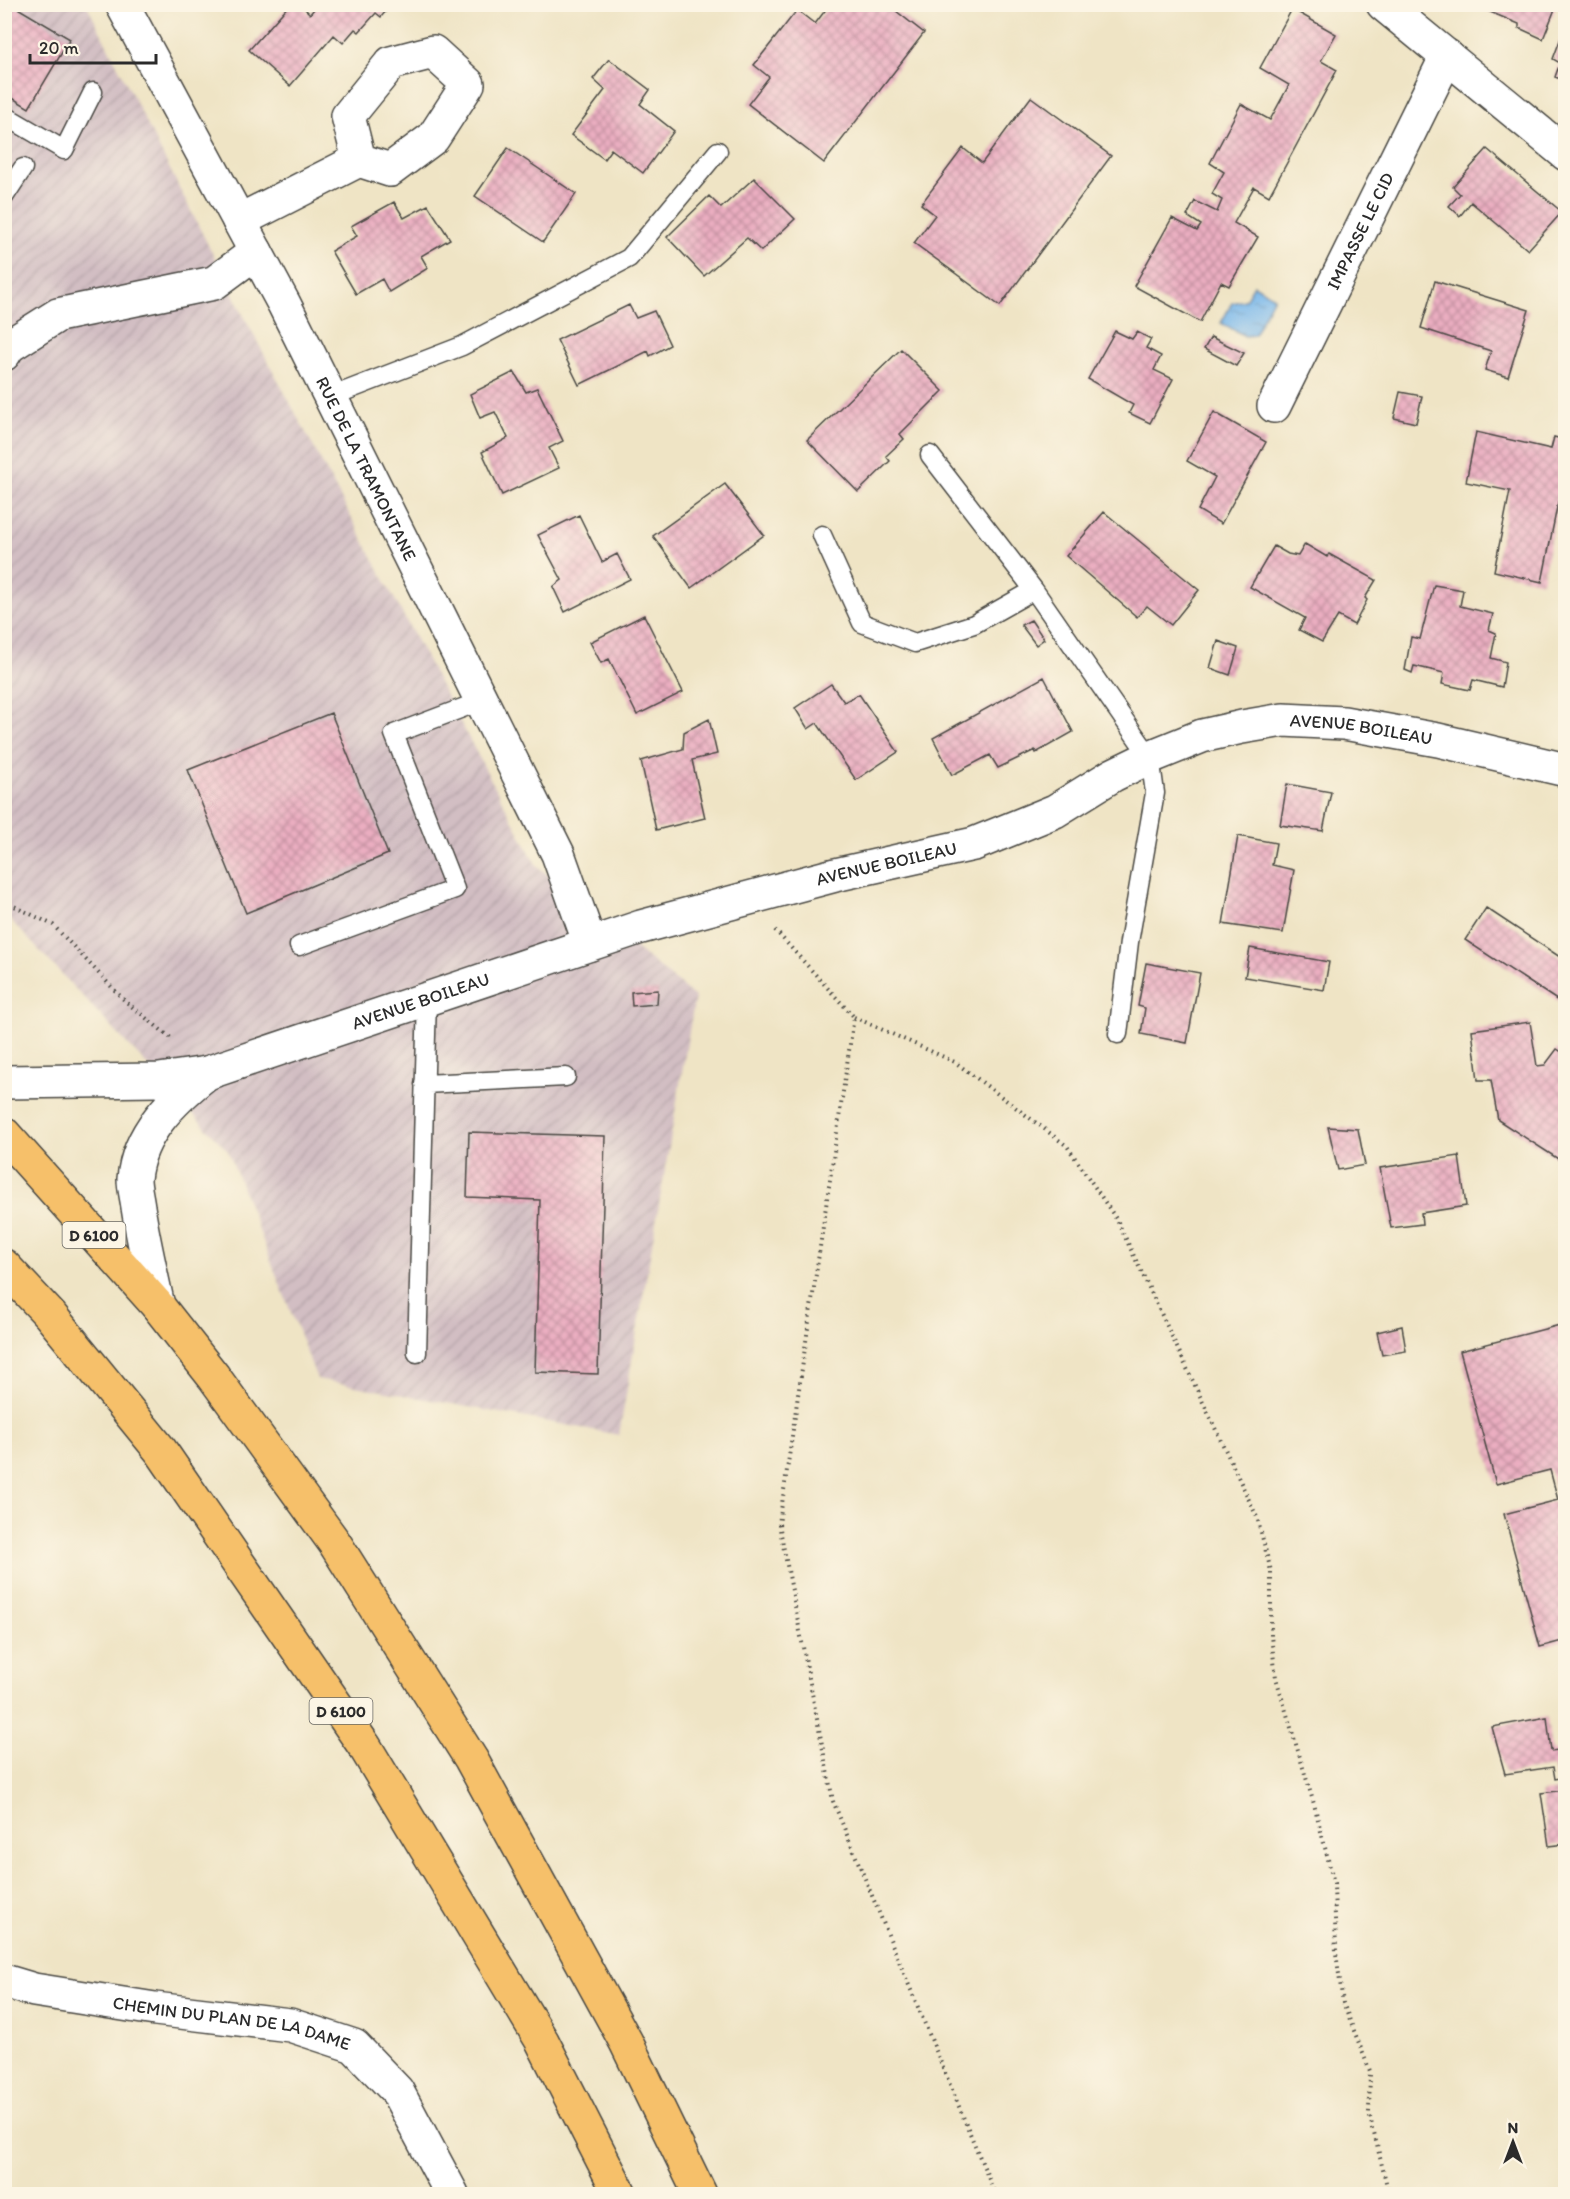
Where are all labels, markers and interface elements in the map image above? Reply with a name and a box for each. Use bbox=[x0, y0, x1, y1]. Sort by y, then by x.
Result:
scale bar bbox=[30, 27, 156, 65]
text: 20 m bbox=[39, 37, 79, 59]
street label: IMPASSE LE CID bbox=[1322, 169, 1399, 294]
street label: RUE DE LA TRAMONTANE bbox=[311, 373, 421, 565]
street label: AVENUE BOILEAU bbox=[1289, 709, 1434, 750]
street label: AVENUE BOILEAU bbox=[814, 837, 959, 891]
street label: AVENUE BOILEAU bbox=[349, 968, 492, 1034]
road number: D 6100 bbox=[62, 1222, 125, 1248]
road number: D 6100 bbox=[310, 1698, 372, 1724]
street label: CHEMIN DU PLAN DE LA DAME bbox=[111, 1992, 353, 2055]
north arrow bbox=[1483, 2112, 1543, 2172]
text: N bbox=[1508, 2118, 1518, 2137]

